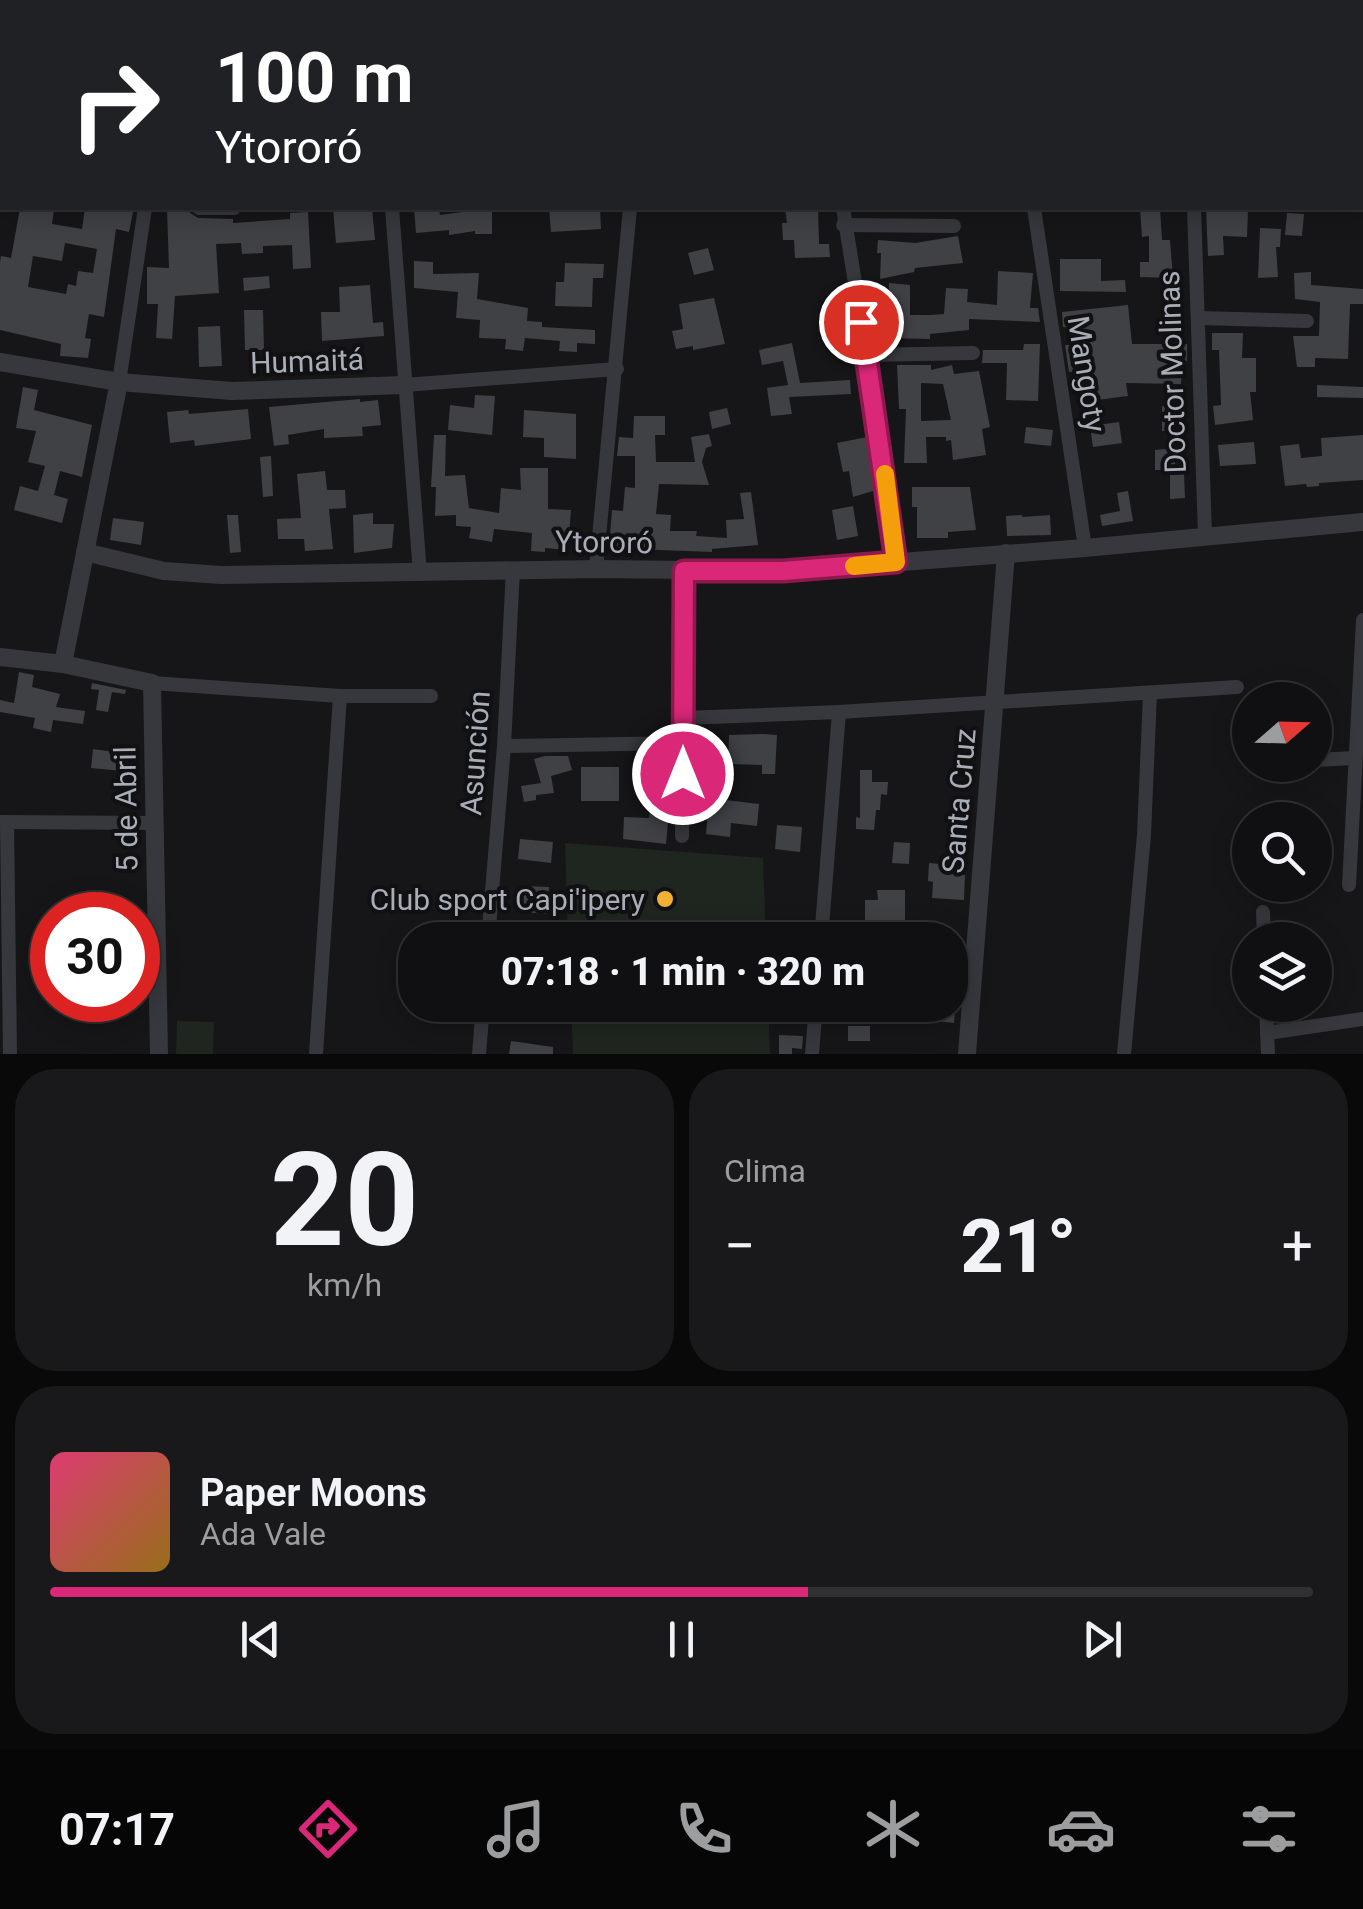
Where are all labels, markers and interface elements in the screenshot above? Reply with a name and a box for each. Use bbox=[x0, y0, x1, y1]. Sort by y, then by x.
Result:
text: 100 m bbox=[215, 37, 414, 119]
icon: right bbox=[50, 40, 180, 170]
text: Ytororó bbox=[215, 121, 362, 174]
street label: Doctor Molinas bbox=[1151, 270, 1193, 474]
pin bbox=[819, 280, 904, 365]
icon: arrive bbox=[834, 295, 889, 350]
street label: Mangoty bbox=[1061, 313, 1113, 435]
street label: Humaitá bbox=[249, 342, 365, 380]
street label: Ytororó bbox=[555, 524, 653, 560]
north arrow bbox=[1232, 682, 1332, 782]
map controls bbox=[1232, 682, 1332, 1022]
street label: Asunción bbox=[453, 690, 497, 816]
position arrow bbox=[631, 722, 735, 826]
street label: Santa Cruz bbox=[935, 727, 983, 875]
street label: 5 de Abril bbox=[107, 746, 145, 872]
button: search bbox=[1232, 802, 1332, 902]
place label: Club sport Capi'ipery bbox=[370, 882, 645, 917]
marker: Club sport Capi'ipery bbox=[654, 888, 676, 910]
speed limit sign: 30 bbox=[30, 892, 160, 1022]
button: layers bbox=[1232, 922, 1332, 1022]
text: 07:18 · 1 min · 320 m bbox=[501, 950, 865, 994]
text: 20 bbox=[270, 1124, 419, 1277]
text: Clima bbox=[724, 1152, 806, 1190]
text: 21° bbox=[961, 1202, 1077, 1290]
text: − bbox=[724, 1214, 755, 1278]
text: + bbox=[1282, 1214, 1313, 1278]
text: km/h bbox=[307, 1266, 382, 1304]
text: Paper Moons bbox=[200, 1471, 427, 1515]
text: Ada Vale bbox=[200, 1515, 326, 1553]
icon: previous bbox=[233, 1612, 288, 1667]
icon: pause bbox=[654, 1612, 709, 1667]
icon: next bbox=[1075, 1612, 1130, 1667]
icon: directions bbox=[293, 1794, 363, 1864]
icon: music bbox=[481, 1794, 551, 1864]
icon: phone bbox=[669, 1794, 739, 1864]
icon: climate bbox=[858, 1794, 928, 1864]
icon: car bbox=[1046, 1794, 1116, 1864]
icon: filters bbox=[1234, 1794, 1304, 1864]
text: 07:17 bbox=[59, 1803, 175, 1856]

